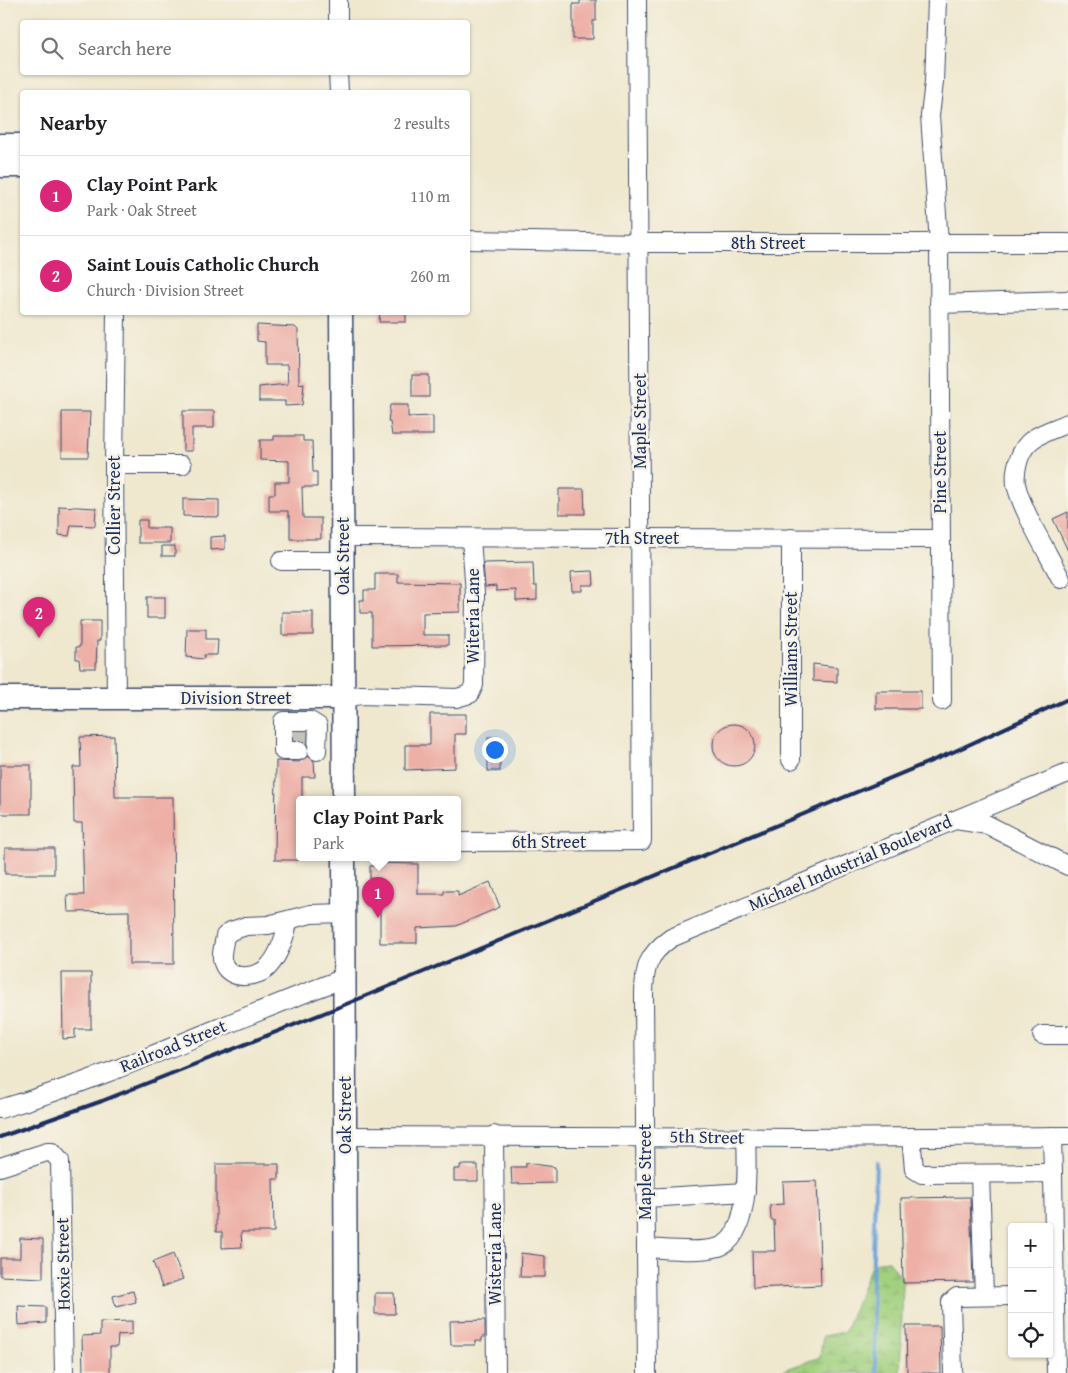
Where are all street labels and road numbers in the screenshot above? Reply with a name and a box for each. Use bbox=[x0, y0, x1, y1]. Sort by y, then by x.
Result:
street label: 8th Street bbox=[731, 229, 806, 256]
street label: Maple Street bbox=[626, 372, 653, 469]
street label: Pine Street bbox=[926, 430, 953, 513]
street label: Collier Street bbox=[100, 455, 127, 555]
street label: Oak Street bbox=[329, 516, 356, 595]
street label: 7th Street bbox=[605, 524, 680, 551]
street label: Witeria Lane bbox=[459, 568, 486, 664]
street label: Williams Street bbox=[777, 591, 804, 707]
street label: Division Street bbox=[181, 684, 292, 711]
street label: Michael Industrial Boulevard bbox=[744, 807, 956, 918]
street label: 6th Street bbox=[512, 828, 587, 855]
street label: Railroad Street bbox=[115, 1012, 231, 1079]
street label: Oak Street bbox=[331, 1075, 358, 1154]
street label: 5th Street bbox=[669, 1122, 745, 1151]
street label: Maple Street bbox=[631, 1123, 658, 1220]
street label: Wisteria Lane bbox=[481, 1202, 508, 1306]
street label: Hoxie Street bbox=[48, 1217, 77, 1311]

